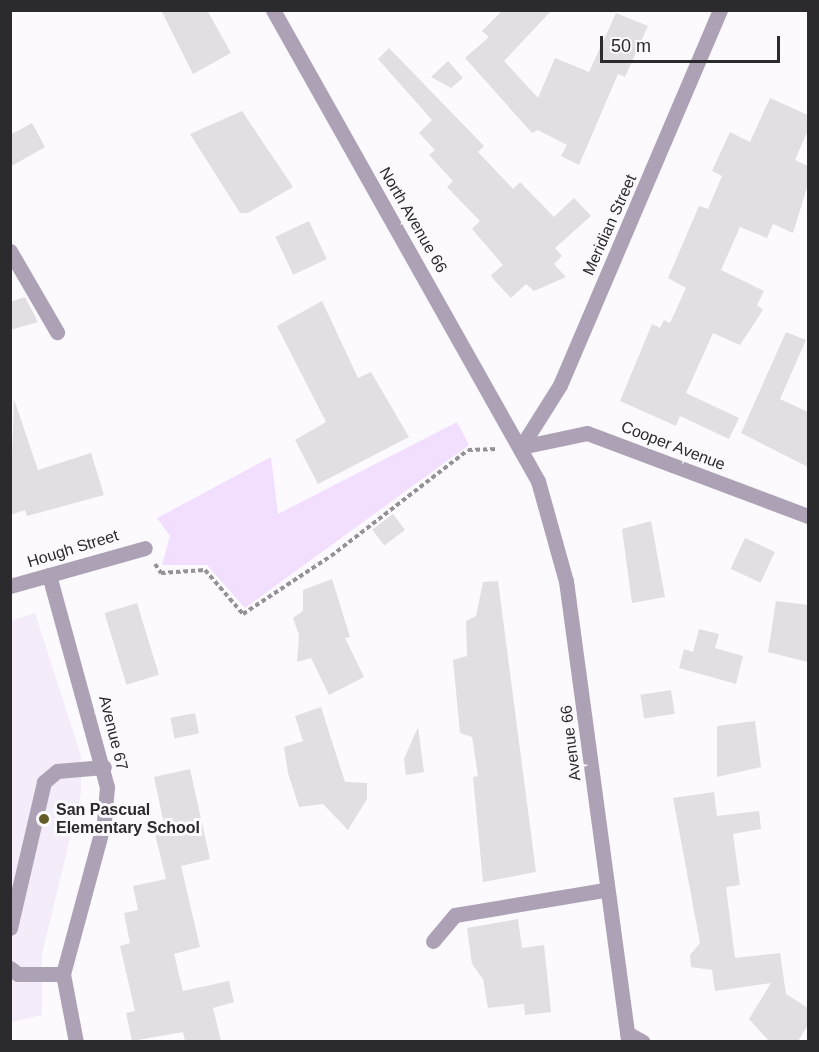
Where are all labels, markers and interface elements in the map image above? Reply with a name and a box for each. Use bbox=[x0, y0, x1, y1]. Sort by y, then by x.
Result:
scale bar bbox=[603, 24, 783, 62]
text: 50 m bbox=[611, 36, 651, 56]
street label: North Avenue 66 bbox=[375, 163, 451, 277]
street label: Meridian Street bbox=[579, 172, 641, 278]
street label: Cooper Avenue bbox=[618, 417, 728, 475]
street label: Hough Street bbox=[25, 526, 121, 572]
street label: Avenue 67 bbox=[94, 694, 132, 772]
street label: Avenue 66 bbox=[557, 704, 585, 782]
place label: San Pascual Elementary School bbox=[56, 800, 200, 838]
marker: San Pascual Elementary School bbox=[37, 812, 51, 826]

